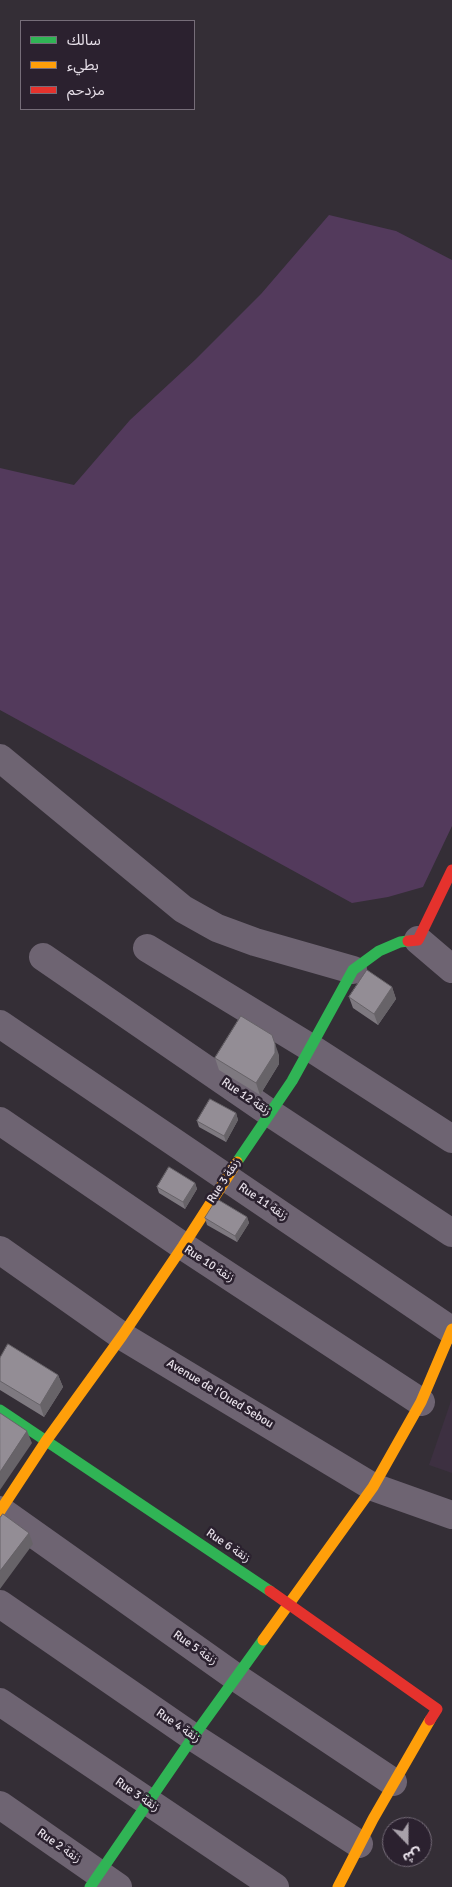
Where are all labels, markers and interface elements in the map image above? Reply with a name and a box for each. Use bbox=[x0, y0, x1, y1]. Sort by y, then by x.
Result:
legend bbox=[20, 20, 195, 110]
text: سالك bbox=[67, 31, 101, 49]
text: بطيء bbox=[67, 56, 99, 74]
text: مزدحم bbox=[67, 81, 105, 99]
street label: Rue 12 زنقة bbox=[218, 1075, 274, 1119]
street label: Rue 3 زنقة bbox=[204, 1156, 244, 1206]
street label: Rue 11 زنقة bbox=[235, 1180, 291, 1224]
street label: Rue 10 زنقة bbox=[181, 1243, 237, 1285]
street label: Avenue de l'Oued Sebou bbox=[164, 1356, 276, 1432]
street label: Rue 6 زنقة bbox=[203, 1526, 253, 1566]
street label: Rue 5 زنقة bbox=[170, 1628, 220, 1668]
street label: Rue 4 زنقة bbox=[153, 1706, 203, 1746]
street label: Rue 3 زنقة bbox=[112, 1775, 162, 1815]
north arrow bbox=[382, 1817, 432, 1867]
street label: Rue 2 زنقة bbox=[34, 1826, 84, 1866]
text: ش bbox=[400, 1844, 425, 1867]

